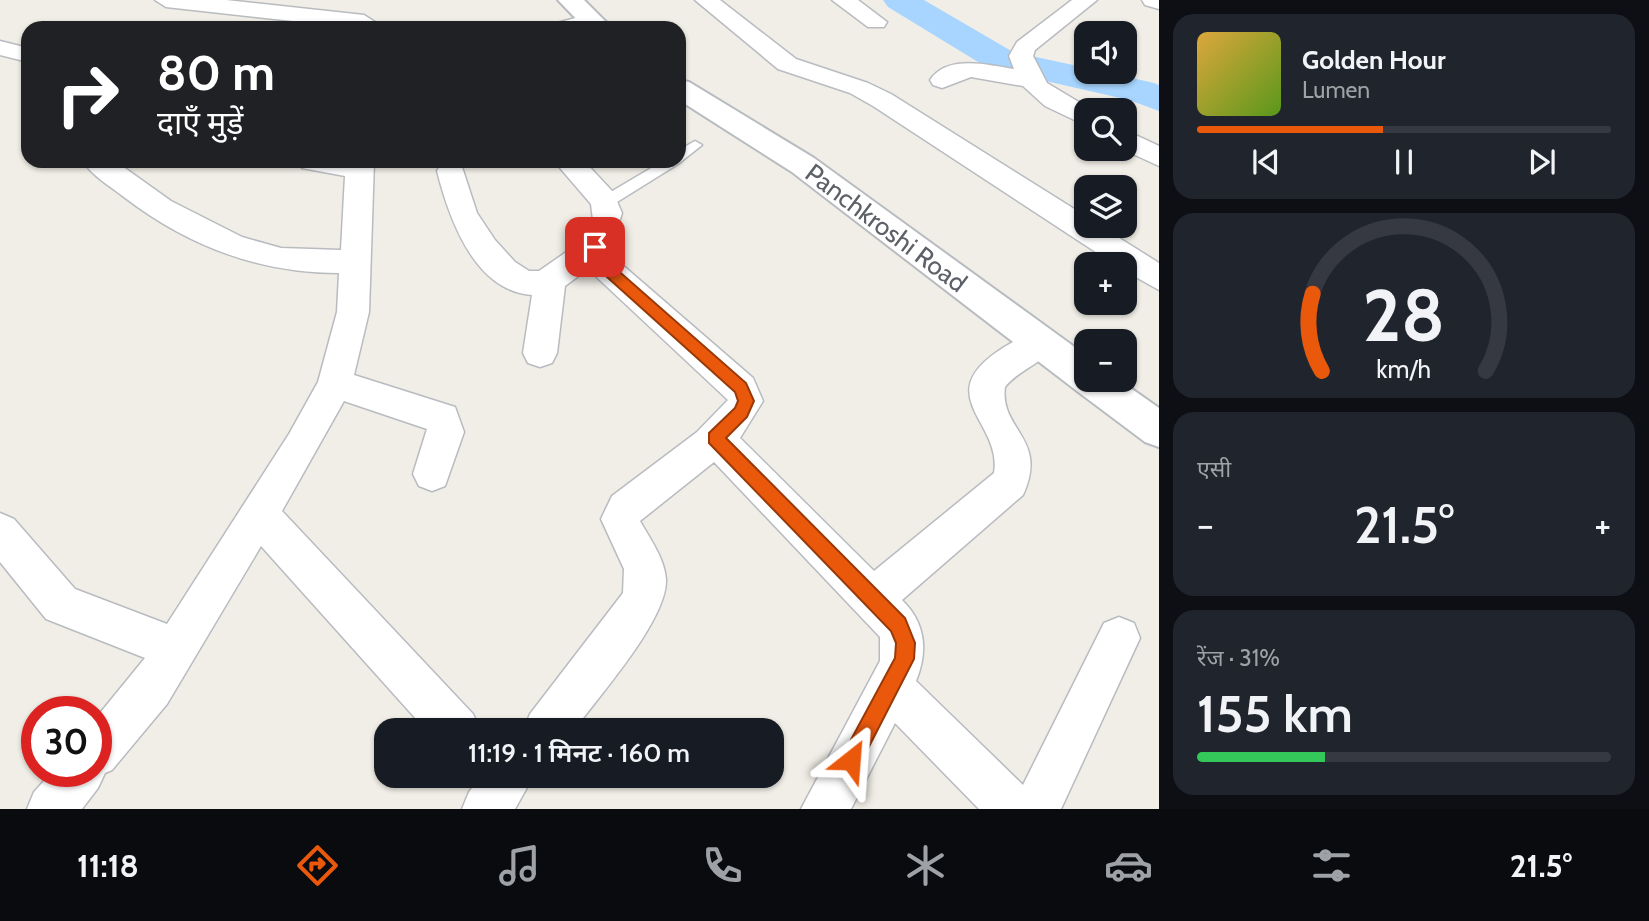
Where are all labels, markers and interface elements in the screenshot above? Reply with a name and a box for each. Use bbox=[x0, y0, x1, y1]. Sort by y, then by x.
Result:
map controls bbox=[1074, 21, 1137, 392]
button: sound bbox=[1074, 21, 1137, 84]
text: 80 m bbox=[157, 43, 275, 102]
text: Golden Hour bbox=[1302, 44, 1445, 76]
icon: right bbox=[42, 49, 133, 140]
text: Lumen bbox=[1302, 76, 1370, 104]
button: search bbox=[1074, 98, 1137, 161]
text: दाएँ मुड़ें bbox=[157, 103, 243, 142]
icon: previous bbox=[1247, 143, 1285, 181]
icon: pause bbox=[1385, 143, 1423, 181]
icon: next bbox=[1523, 143, 1561, 181]
street label: Panchkroshi Road bbox=[799, 157, 973, 299]
button: layers bbox=[1074, 175, 1137, 238]
pin bbox=[565, 217, 625, 277]
icon: arrive bbox=[576, 228, 614, 266]
button: + bbox=[1074, 252, 1137, 315]
text: 28 bbox=[1363, 272, 1445, 360]
button: − bbox=[1074, 329, 1137, 392]
text: km/h bbox=[1377, 354, 1431, 384]
text: एसी bbox=[1197, 455, 1231, 483]
text: 21.5° bbox=[1354, 493, 1454, 556]
text: − bbox=[1197, 501, 1214, 548]
text: + bbox=[1594, 501, 1611, 548]
text: रेंज · 31% bbox=[1197, 644, 1280, 672]
text: 155 km bbox=[1197, 682, 1353, 745]
speed limit sign: 30 bbox=[21, 696, 112, 787]
position arrow bbox=[814, 723, 888, 797]
text: 11:19 · 1 मिनट · 160 m bbox=[468, 737, 690, 769]
icon: directions bbox=[293, 841, 342, 890]
icon: music bbox=[495, 841, 544, 890]
icon: phone bbox=[698, 841, 747, 890]
icon: climate bbox=[901, 841, 950, 890]
icon: car bbox=[1104, 841, 1153, 890]
icon: filters bbox=[1307, 841, 1356, 890]
text: 11:18 bbox=[77, 846, 139, 885]
text: 21.5° bbox=[1510, 846, 1572, 885]

